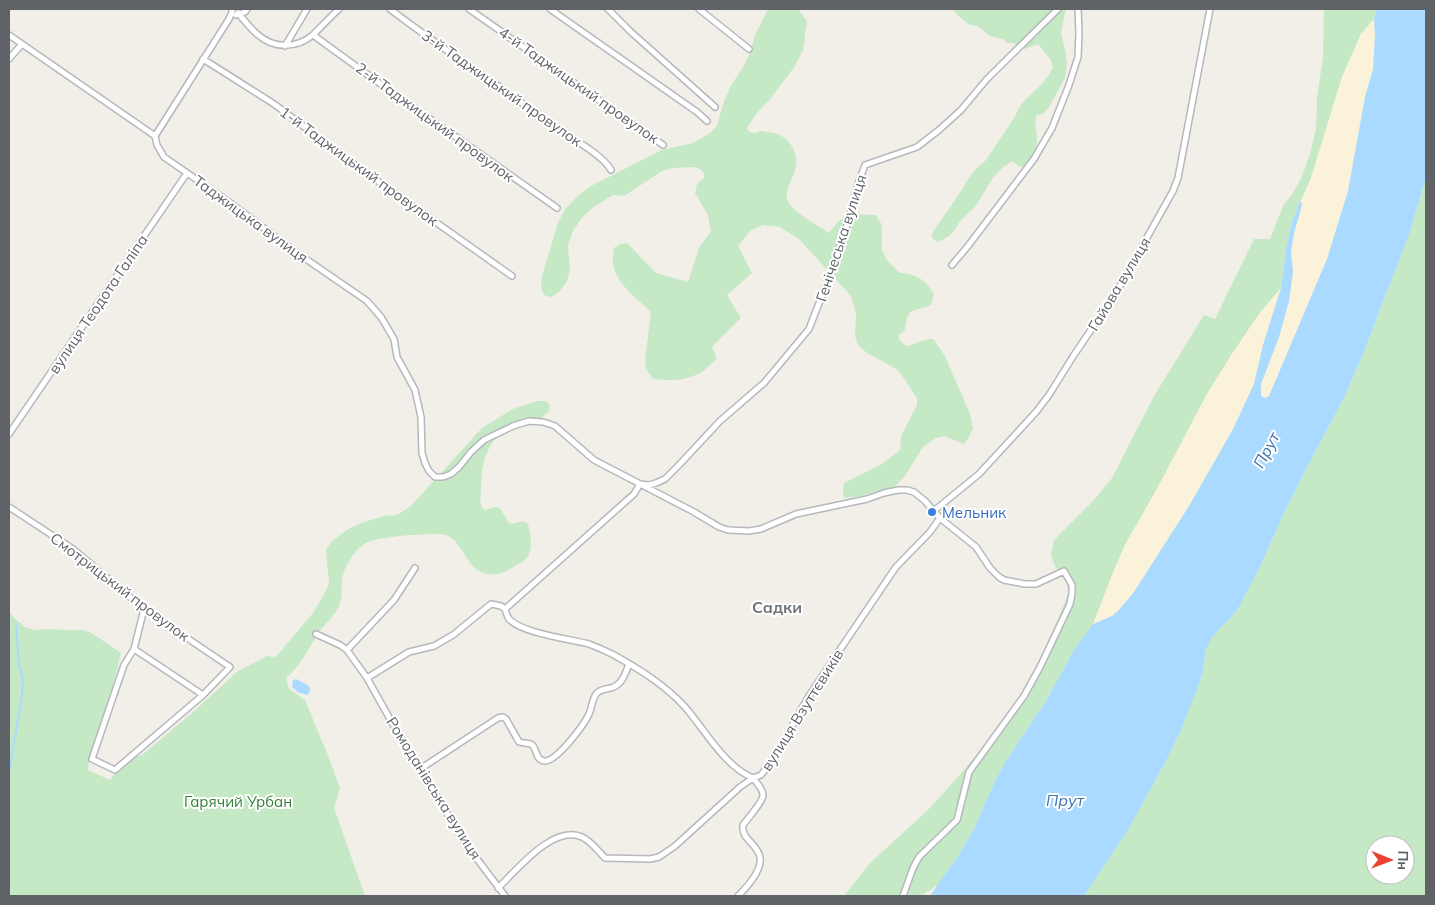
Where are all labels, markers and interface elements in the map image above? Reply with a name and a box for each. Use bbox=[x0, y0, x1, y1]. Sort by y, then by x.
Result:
street label: 4-й Таджицький провулок bbox=[495, 22, 663, 148]
street label: 3-й Таджицький провулок bbox=[418, 25, 586, 151]
street label: 2-й Таджицький провулок bbox=[352, 58, 519, 186]
street label: 1-й Таджицький провулок bbox=[276, 102, 443, 230]
street label: Таджицька вулиця bbox=[190, 171, 312, 267]
street label: Генічеська вулиця bbox=[812, 172, 870, 304]
street label: вулиця Теодота Галіпа bbox=[44, 231, 152, 377]
street label: Гайова вулиця bbox=[1084, 234, 1154, 334]
water label: Прут bbox=[1248, 428, 1284, 471]
place label: Мельник bbox=[942, 503, 1007, 522]
marker: Мельник bbox=[926, 506, 938, 518]
street label: Смотрицький провулок bbox=[47, 528, 194, 646]
district label: Садки bbox=[752, 597, 802, 617]
street label: вулиця Взуттєвиків bbox=[757, 646, 847, 774]
street label: Ромоданівська вулиця bbox=[382, 713, 486, 863]
water label: Прут bbox=[1046, 790, 1085, 810]
park label: Гарячий Урбан bbox=[184, 792, 292, 811]
north arrow bbox=[1365, 835, 1415, 885]
text: Пн bbox=[1394, 850, 1412, 870]

